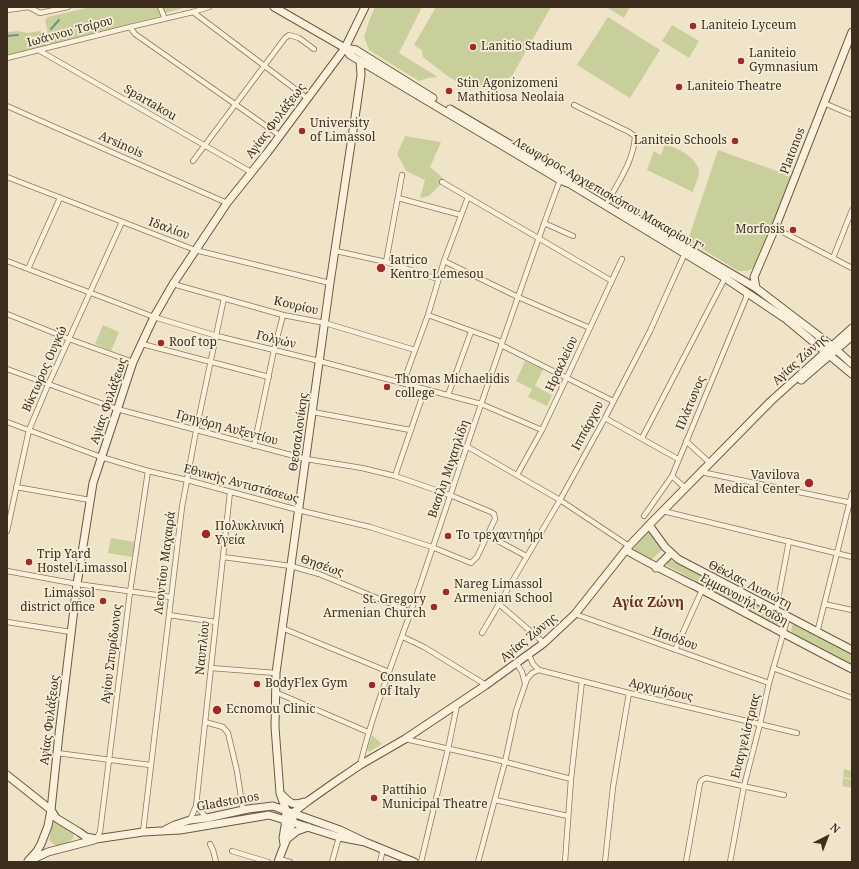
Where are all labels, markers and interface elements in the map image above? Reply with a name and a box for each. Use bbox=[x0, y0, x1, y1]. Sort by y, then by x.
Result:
street label: Ιωάννου Τσίρου bbox=[26, 14, 114, 50]
place label: Laniteio Lyceum bbox=[701, 19, 797, 33]
marker: Laniteio Lyceum bbox=[688, 21, 698, 31]
place label: Lanitio Stadium bbox=[481, 40, 573, 54]
marker: Lanitio Stadium bbox=[468, 42, 478, 52]
place label: Laniteio Gymnasium bbox=[749, 47, 818, 75]
marker: Laniteio Gymnasium bbox=[736, 56, 746, 66]
place label: Stin Agonizomeni Mathitiosa Neolaia bbox=[457, 77, 565, 105]
street label: Αγίας Φυλάξεως bbox=[243, 80, 309, 162]
place label: Laniteio Theatre bbox=[687, 80, 782, 94]
street label: Spartakou bbox=[121, 82, 179, 124]
marker: Laniteio Theatre bbox=[674, 82, 684, 92]
marker: Stin Agonizomeni Mathitiosa Neolaia bbox=[444, 86, 454, 96]
place label: University of Limassol bbox=[310, 117, 375, 145]
marker: University of Limassol bbox=[297, 126, 307, 136]
street label: Platonos bbox=[778, 126, 808, 176]
street label: Arsinois bbox=[96, 129, 146, 161]
street label: Λεωφόρος Αρχιεπισκόπου Μακαρίου Γ’ bbox=[510, 134, 706, 256]
place label: Laniteio Schools bbox=[634, 134, 727, 148]
marker: Laniteio Schools bbox=[730, 136, 740, 146]
street label: Ιδαλίου bbox=[147, 215, 191, 243]
place label: Morfosis bbox=[735, 223, 785, 237]
marker: Morfosis bbox=[788, 225, 798, 235]
place label: Iatrico Kentro Lemesou bbox=[390, 254, 484, 282]
marker: Iatrico Kentro Lemesou bbox=[375, 262, 387, 274]
street label: Κουρίου bbox=[272, 294, 320, 318]
street label: Βίκτωρος Ουγκώ bbox=[20, 324, 70, 414]
street label: Γολγών bbox=[255, 328, 297, 352]
street label: Αγίας Ζώνης bbox=[770, 332, 830, 388]
street label: Ηρακλείου bbox=[543, 334, 581, 394]
place label: Roof top bbox=[169, 336, 217, 350]
marker: Roof top bbox=[156, 338, 166, 348]
street label: Αγίας Φυλάξεως bbox=[87, 356, 131, 446]
place label: Thomas Michaelidis college bbox=[395, 373, 510, 401]
street label: Πλάτωνος bbox=[673, 374, 709, 432]
marker: Thomas Michaelidis college bbox=[382, 382, 392, 392]
street label: Θεσσαλονίκης bbox=[286, 392, 312, 472]
street label: Ιππάρχου bbox=[569, 399, 607, 453]
street label: Γρηγόρη Αυξεντίου bbox=[174, 407, 280, 449]
street label: Βασίλη Μιχαηλίδη bbox=[425, 418, 473, 520]
street label: Εθνικής Αντιστάσεως bbox=[182, 462, 300, 506]
place label: Vavilova Medical Center bbox=[714, 469, 800, 497]
marker: Vavilova Medical Center bbox=[803, 477, 815, 489]
street label: Λεοντίου Μαχαιρά bbox=[152, 511, 178, 615]
place label: Πολυκλινική Υγεία bbox=[215, 520, 284, 548]
marker: Πολυκλινική Υγεία bbox=[200, 528, 212, 540]
place label: Το τρεχαντηήρι bbox=[456, 529, 543, 543]
marker: Το τρεχαντηήρι bbox=[443, 531, 453, 541]
place label: Trip Yard Hostel Limassol bbox=[37, 548, 127, 576]
street label: Θησέως bbox=[299, 552, 345, 580]
marker: Trip Yard Hostel Limassol bbox=[24, 557, 34, 567]
street label: Θέκλας Λυσιώτη bbox=[706, 558, 794, 612]
street label: Εμμανουήλ Ροΐδη bbox=[698, 571, 790, 629]
place label: Nareg Limassol Armenian School bbox=[454, 578, 553, 606]
place label: Limassol district office bbox=[20, 587, 95, 615]
marker: Nareg Limassol Armenian School bbox=[441, 587, 451, 597]
place label: St. Gregory Armenian Church bbox=[323, 593, 426, 621]
district label: Αγία Ζώνη bbox=[612, 595, 684, 611]
marker: Limassol district office bbox=[98, 596, 108, 606]
marker: St. Gregory Armenian Church bbox=[429, 602, 439, 612]
street label: Αγίου Σπυρίδωνος bbox=[99, 603, 125, 705]
street label: Αγίας Ζώνης bbox=[498, 611, 560, 665]
street label: Ναυπλίου bbox=[193, 620, 213, 676]
street label: Ησιόδου bbox=[650, 624, 700, 654]
place label: Consulate of Italy bbox=[380, 671, 436, 699]
street label: Αγίας Φυλάξεως bbox=[37, 674, 63, 766]
street label: Αρχιμήδους bbox=[627, 676, 695, 704]
place label: BodyFlex Gym bbox=[265, 677, 348, 691]
marker: BodyFlex Gym bbox=[252, 679, 262, 689]
marker: Consulate of Italy bbox=[367, 680, 377, 690]
street label: Ευαγγελίστριας bbox=[729, 692, 763, 780]
place label: Ecnomou Clinic bbox=[226, 703, 315, 717]
marker: Ecnomou Clinic bbox=[211, 704, 223, 716]
place label: Pattihio Municipal Theatre bbox=[382, 784, 488, 812]
street label: Gladstonos bbox=[196, 789, 260, 815]
marker: Pattihio Municipal Theatre bbox=[369, 793, 379, 803]
north arrow bbox=[807, 817, 847, 857]
text: N bbox=[827, 819, 844, 836]

